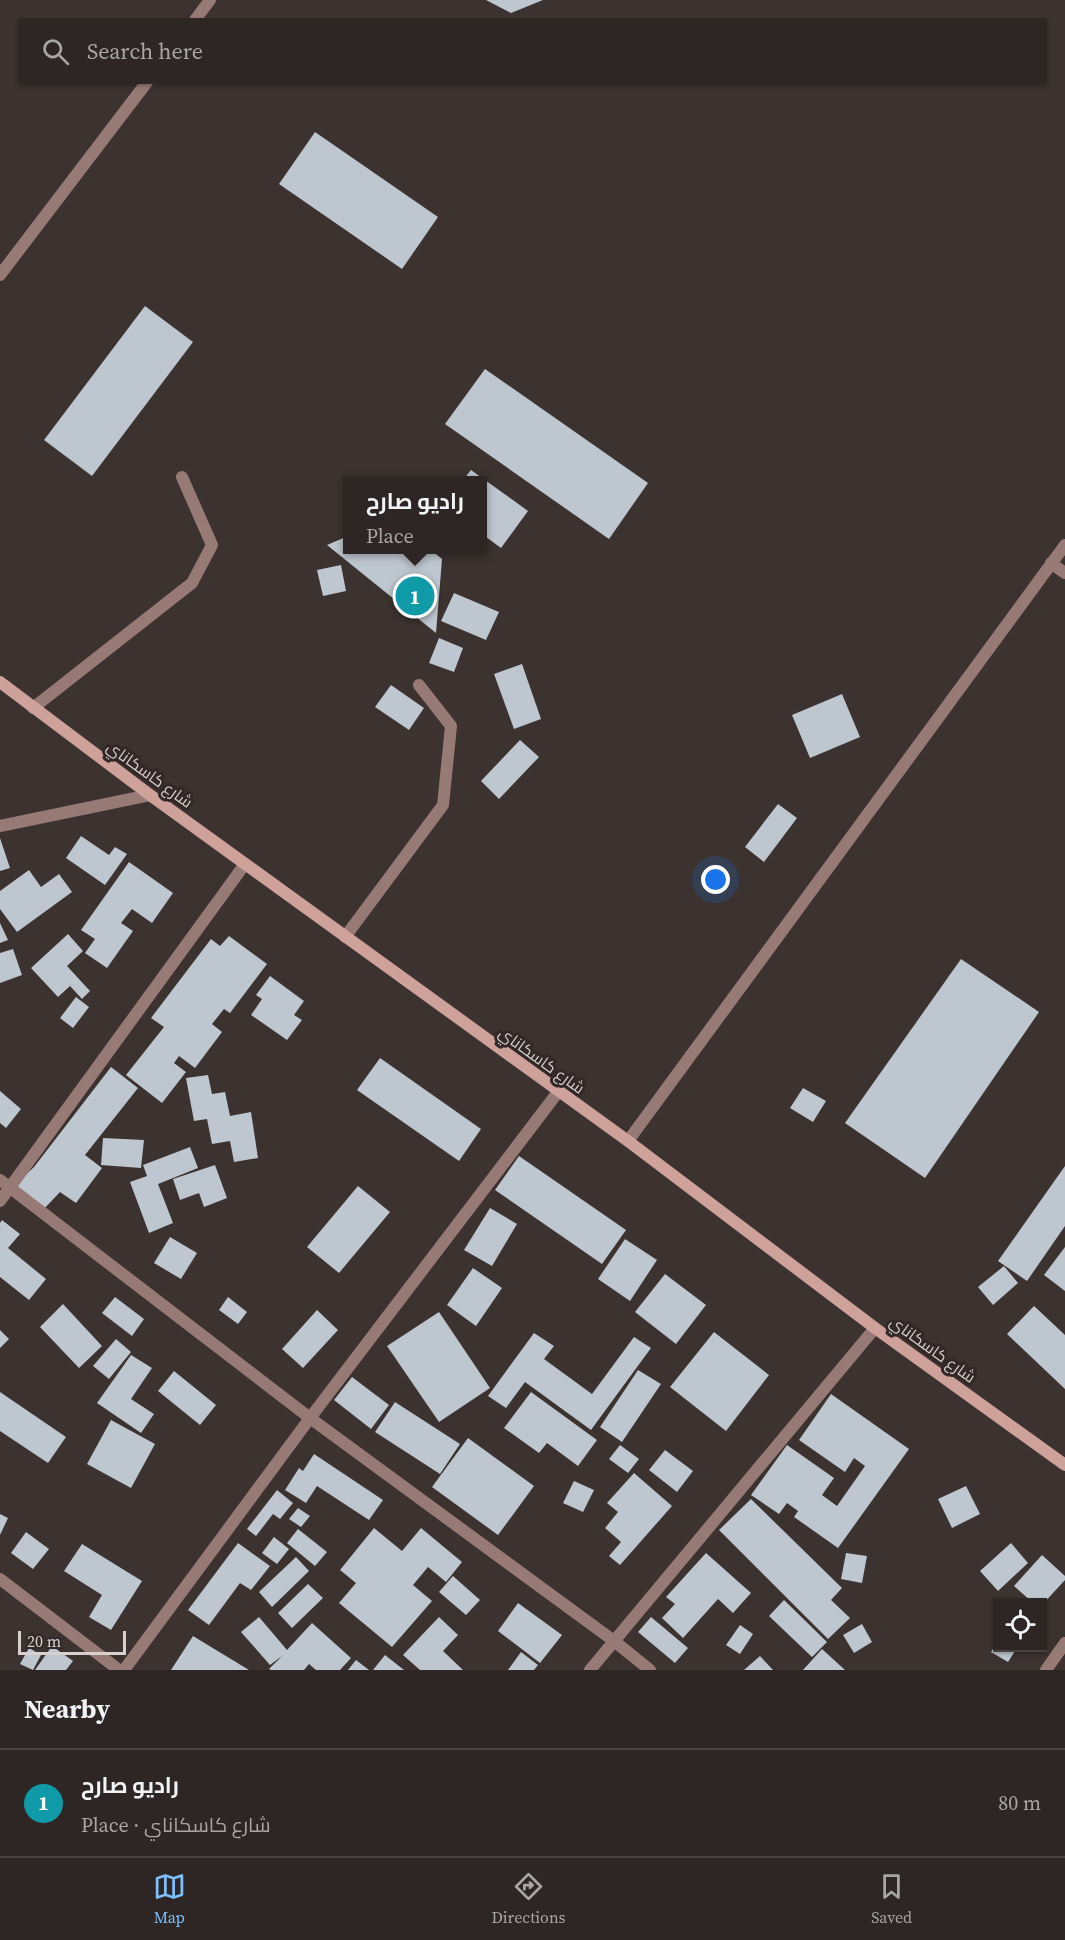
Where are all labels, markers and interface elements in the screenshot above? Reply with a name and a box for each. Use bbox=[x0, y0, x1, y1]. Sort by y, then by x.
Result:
search box bbox=[18, 18, 1047, 84]
icon: search bbox=[39, 35, 72, 68]
text: Search here bbox=[87, 36, 203, 66]
popup bbox=[343, 476, 487, 554]
text: راديو صارح bbox=[366, 486, 464, 516]
text: Place bbox=[366, 522, 414, 550]
pin: 1 bbox=[396, 574, 434, 618]
street label: شارع كاسكاناي bbox=[101, 735, 197, 815]
your location bbox=[701, 865, 730, 894]
street label: شارع كاسكاناي bbox=[493, 1021, 589, 1101]
street label: شارع كاسكاناي bbox=[884, 1310, 980, 1390]
map controls bbox=[993, 1598, 1047, 1652]
button: locate bbox=[993, 1598, 1047, 1652]
scale bar bbox=[18, 1628, 126, 1656]
text: 20 m bbox=[27, 1630, 61, 1652]
text: Nearby bbox=[24, 1691, 110, 1727]
text: راديو صارح bbox=[81, 1770, 179, 1800]
text: 1 bbox=[38, 1789, 49, 1817]
text: 80 m bbox=[998, 1789, 1041, 1817]
text: Place · شارع كاسكاناي bbox=[81, 1811, 271, 1839]
tab: Map bbox=[153, 1870, 186, 1928]
tab: Directions bbox=[491, 1870, 566, 1928]
tab: Saved bbox=[871, 1870, 912, 1928]

